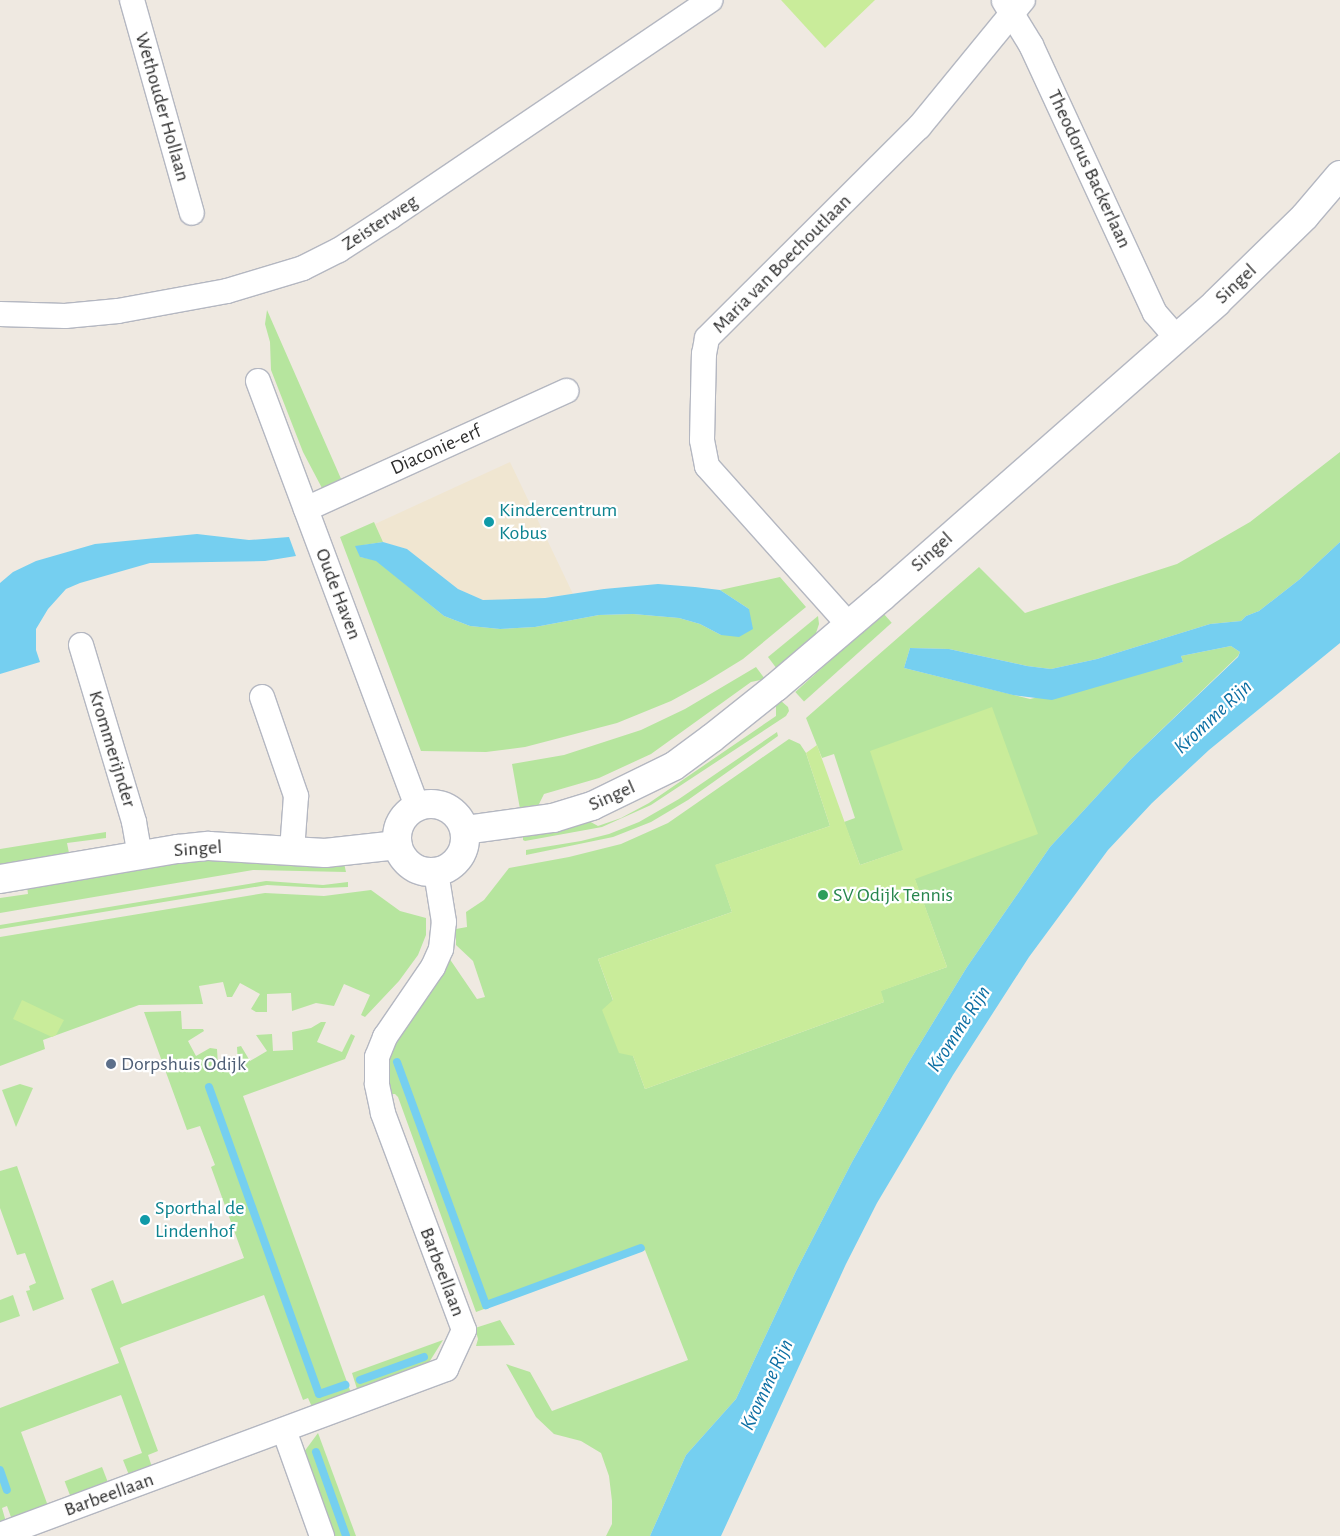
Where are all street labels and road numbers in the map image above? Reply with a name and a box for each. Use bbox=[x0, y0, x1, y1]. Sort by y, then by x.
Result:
street label: Wethouder Hollaan bbox=[129, 30, 195, 184]
street label: Theodorus Backerlaan bbox=[1042, 86, 1136, 252]
street label: Maria van Boechoutlaan bbox=[707, 189, 857, 339]
street label: Zeisterweg bbox=[338, 190, 422, 256]
street label: Singel bbox=[1210, 259, 1262, 309]
street label: Diaconie-erf bbox=[387, 419, 485, 481]
street label: Singel bbox=[906, 527, 958, 577]
street label: Oude Haven bbox=[310, 545, 366, 643]
street label: Krommerijnder bbox=[83, 688, 141, 810]
street label: Singel bbox=[585, 775, 639, 817]
street label: Singel bbox=[173, 835, 223, 863]
street label: Barbeellaan bbox=[414, 1224, 470, 1320]
street label: Barbeellaan bbox=[61, 1468, 157, 1522]

